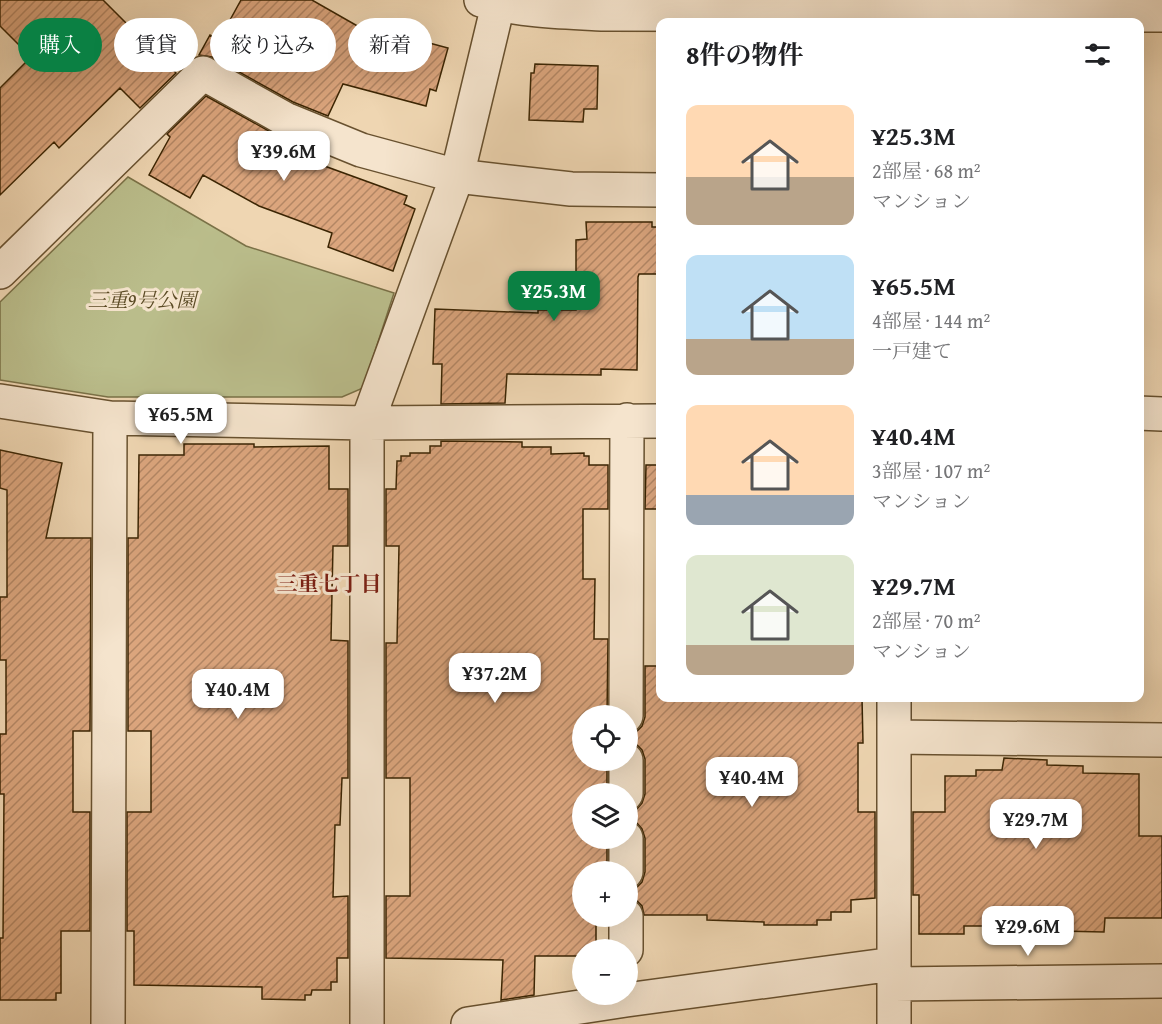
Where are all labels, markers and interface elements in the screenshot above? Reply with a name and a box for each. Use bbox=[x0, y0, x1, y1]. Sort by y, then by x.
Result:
chip: 購入 bbox=[18, 18, 102, 72]
chip: 賃貸 bbox=[114, 18, 198, 72]
chip: 絞り込み bbox=[210, 18, 336, 72]
chip: 新着 bbox=[348, 18, 432, 72]
text: 8件の物件 bbox=[686, 35, 803, 74]
icon: filters bbox=[1081, 38, 1114, 71]
text: ¥25.3M bbox=[872, 116, 956, 155]
icon: home bbox=[734, 129, 806, 201]
pin: ¥39.6M bbox=[235, 131, 333, 182]
text: ¥39.6M bbox=[252, 136, 316, 165]
text: 2部屋 · 68 m² bbox=[872, 156, 981, 185]
text: マンション bbox=[872, 186, 971, 215]
text: ¥65.5M bbox=[872, 266, 956, 305]
pin: ¥25.3M bbox=[505, 271, 603, 322]
text: ¥25.3M bbox=[522, 276, 586, 305]
icon: home bbox=[734, 279, 806, 351]
park label: 三重9号公園 bbox=[88, 285, 199, 314]
text: 4部屋 · 144 m² bbox=[872, 306, 990, 335]
text: 一戸建て bbox=[872, 336, 952, 365]
pin: ¥65.5M bbox=[132, 394, 230, 445]
text: ¥65.5M bbox=[149, 399, 213, 428]
text: ¥40.4M bbox=[872, 416, 956, 455]
icon: home bbox=[734, 429, 806, 501]
text: 3部屋 · 107 m² bbox=[872, 456, 990, 485]
text: マンション bbox=[872, 486, 971, 515]
text: ¥29.7M bbox=[872, 566, 956, 605]
district label: 三重七丁目 bbox=[277, 568, 382, 599]
icon: home bbox=[734, 579, 806, 651]
text: 2部屋 · 70 m² bbox=[872, 606, 981, 635]
text: マンション bbox=[872, 636, 971, 665]
pin: ¥37.2M bbox=[446, 653, 544, 704]
text: ¥37.2M bbox=[463, 658, 527, 687]
pin: ¥40.4M bbox=[189, 669, 287, 720]
text: ¥40.4M bbox=[206, 674, 270, 703]
map controls bbox=[572, 705, 638, 1005]
button: locate bbox=[572, 705, 638, 771]
pin: ¥40.4M bbox=[703, 757, 801, 808]
text: ¥40.4M bbox=[720, 762, 784, 791]
button: layers bbox=[572, 783, 638, 849]
pin: ¥29.7M bbox=[987, 799, 1085, 850]
text: ¥29.7M bbox=[1004, 804, 1068, 833]
button: + bbox=[572, 861, 638, 927]
pin: ¥29.6M bbox=[979, 906, 1077, 957]
text: ¥29.6M bbox=[996, 911, 1060, 940]
button: − bbox=[572, 939, 638, 1005]

